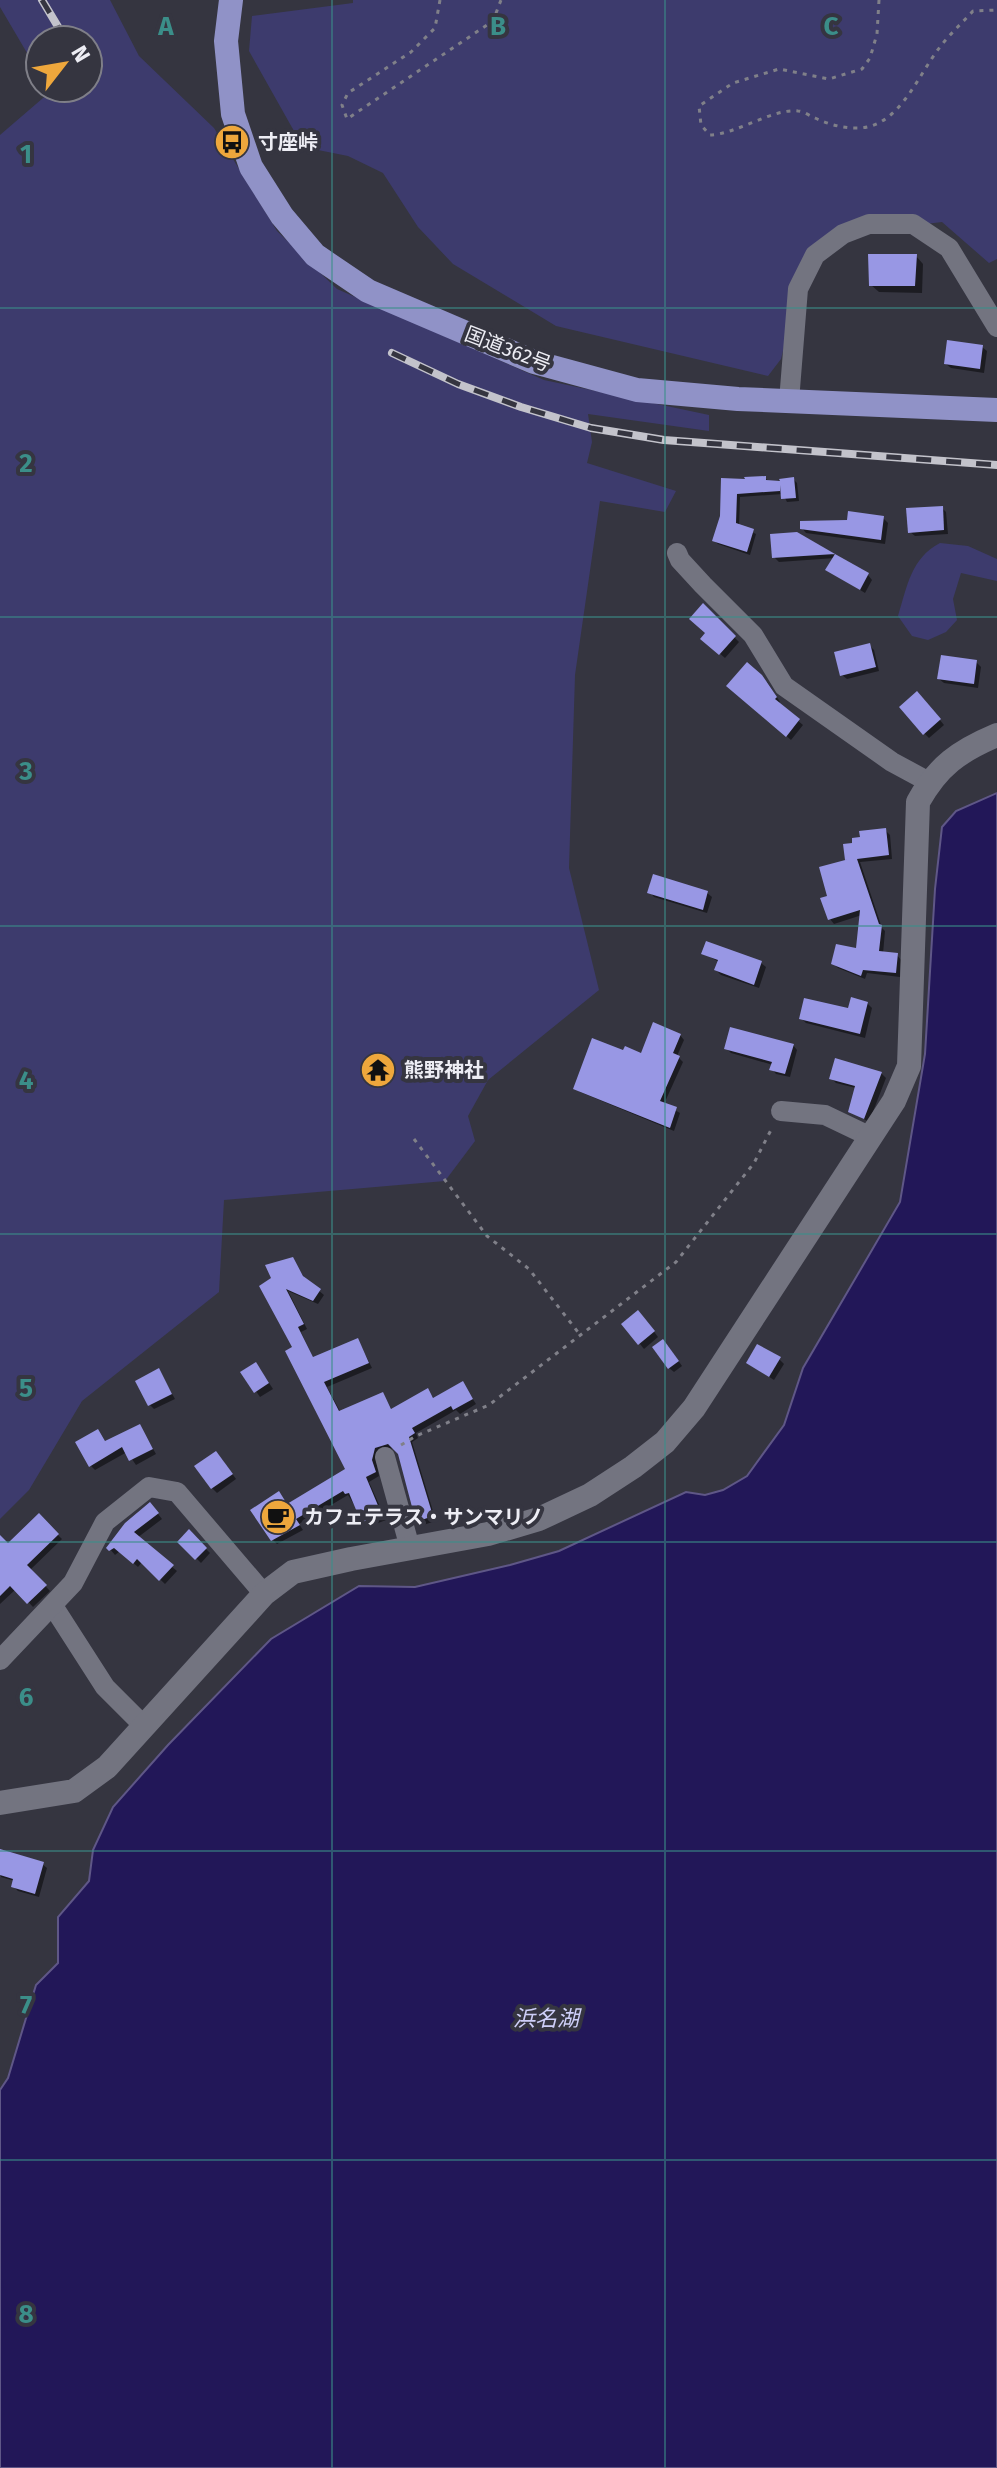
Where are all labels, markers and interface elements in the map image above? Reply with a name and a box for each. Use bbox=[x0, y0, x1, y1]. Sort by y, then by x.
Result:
text: A bbox=[157, 11, 174, 42]
text: B bbox=[490, 11, 506, 42]
text: C bbox=[824, 11, 839, 42]
north arrow bbox=[24, 24, 104, 104]
text: N bbox=[65, 41, 96, 67]
bus stop icon: 寸座峠 bbox=[213, 123, 251, 161]
place label: 寸座峠 bbox=[258, 130, 318, 154]
text: 1 bbox=[20, 139, 32, 170]
street label: 国道362号 bbox=[462, 322, 554, 376]
text: 2 bbox=[19, 448, 33, 479]
text: 3 bbox=[18, 756, 33, 787]
temple icon: 熊野神社 bbox=[359, 1051, 397, 1089]
place label: 熊野神社 bbox=[404, 1058, 484, 1082]
text: 4 bbox=[19, 1065, 34, 1096]
text: 5 bbox=[19, 1373, 33, 1404]
cafe icon: カフェテラス・サンマリノ bbox=[259, 1498, 297, 1536]
place label: カフェテラス・サンマリノ bbox=[304, 1505, 544, 1529]
text: 6 bbox=[19, 1682, 34, 1713]
text: 7 bbox=[20, 1990, 32, 2021]
water label: 浜名湖 bbox=[513, 2005, 582, 2032]
text: 8 bbox=[18, 2299, 34, 2330]

